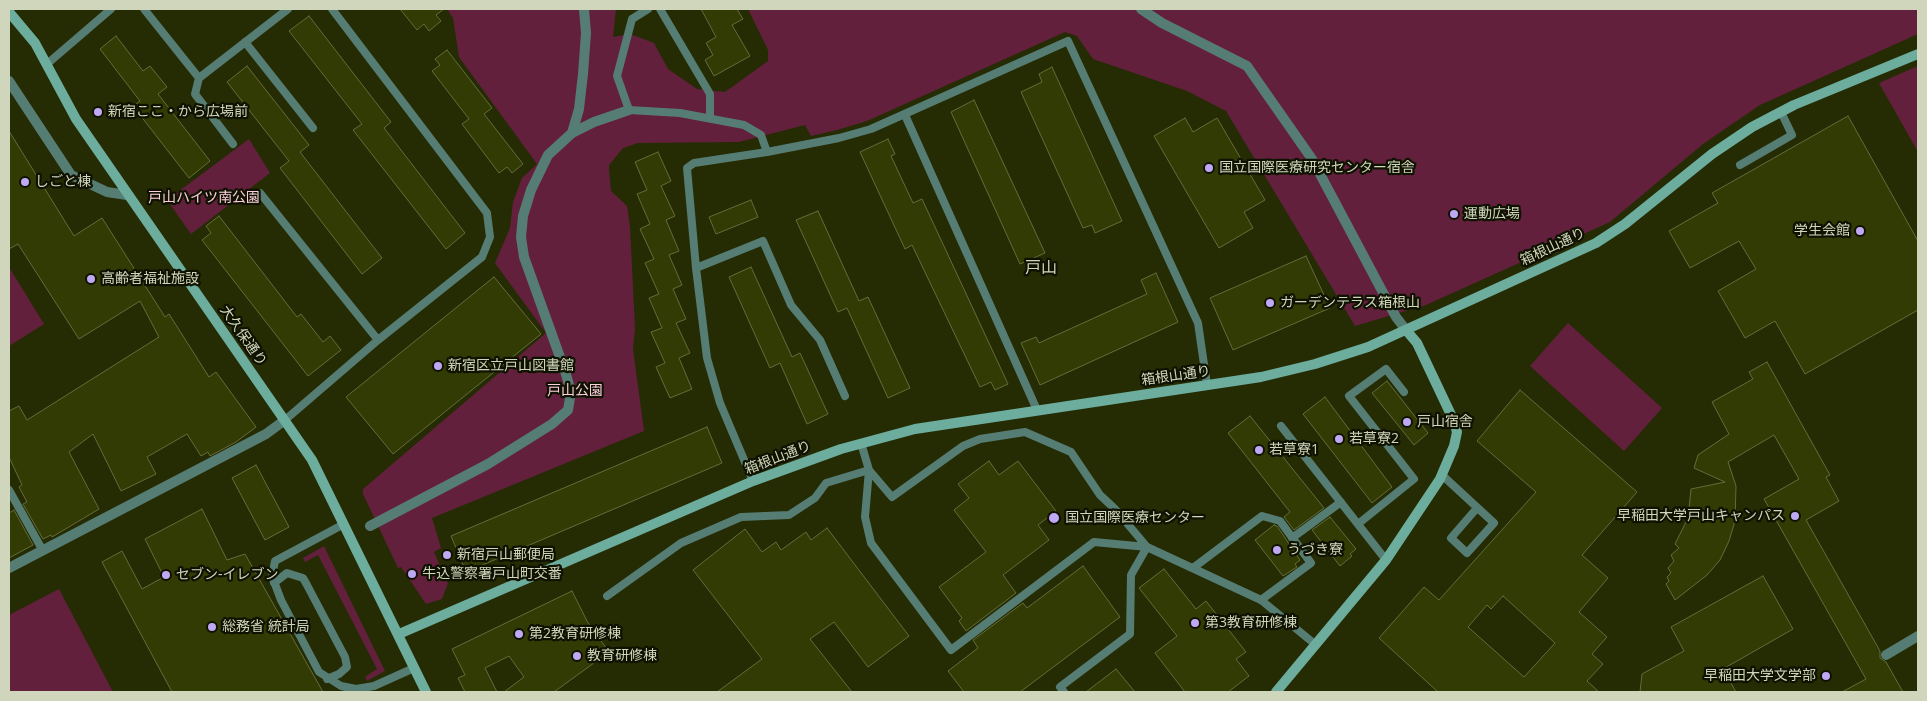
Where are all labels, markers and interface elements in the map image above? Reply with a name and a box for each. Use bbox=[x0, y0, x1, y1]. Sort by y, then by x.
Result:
place label: 新宿ここ・から広場前 bbox=[108, 104, 248, 120]
marker: 新宿ここ・から広場前 bbox=[92, 106, 104, 118]
place label: 国立国際医療研究センター宿舎 bbox=[1219, 160, 1415, 176]
marker: 国立国際医療研究センター宿舎 bbox=[1203, 162, 1215, 174]
place label: しごと棟 bbox=[35, 174, 91, 190]
marker: しごと棟 bbox=[19, 176, 31, 188]
park label: 戸山ハイツ南公園 bbox=[148, 190, 260, 206]
place label: 運動広場 bbox=[1464, 206, 1520, 222]
marker: 運動広場 bbox=[1448, 208, 1460, 220]
place label: 学生会館 bbox=[1794, 223, 1850, 239]
street label: 箱根山通り bbox=[1518, 225, 1588, 269]
marker: 学生会館 bbox=[1854, 225, 1866, 237]
district label: 戸山 bbox=[1025, 258, 1057, 278]
place label: 高齢者福祉施設 bbox=[101, 271, 199, 287]
marker: 高齢者福祉施設 bbox=[85, 273, 97, 285]
place label: ガーデンテラス箱根山 bbox=[1280, 295, 1420, 311]
marker: ガーデンテラス箱根山 bbox=[1264, 297, 1276, 309]
street label: 大久保通り bbox=[216, 303, 270, 369]
place label: 新宿区立戸山図書館 bbox=[448, 358, 574, 374]
marker: 新宿区立戸山図書館 bbox=[432, 360, 444, 372]
street label: 箱根山通り bbox=[1140, 363, 1212, 389]
park label: 戸山公園 bbox=[547, 383, 603, 399]
place label: 戸山宿舎 bbox=[1417, 414, 1473, 430]
marker: 戸山宿舎 bbox=[1401, 416, 1413, 428]
place label: 若草寮2 bbox=[1349, 431, 1399, 447]
marker: 若草寮2 bbox=[1333, 433, 1345, 445]
street label: 箱根山通り bbox=[742, 438, 814, 478]
place label: 若草寮1 bbox=[1269, 442, 1319, 458]
marker: 若草寮1 bbox=[1253, 444, 1265, 456]
place label: 早稲田大学戸山キャンパス bbox=[1617, 508, 1785, 524]
place label: 国立国際医療センター bbox=[1065, 510, 1205, 526]
marker: 早稲田大学戸山キャンパス bbox=[1789, 510, 1801, 522]
marker: 国立国際医療センター bbox=[1047, 511, 1061, 525]
place label: うづき寮 bbox=[1287, 542, 1343, 558]
marker: うづき寮 bbox=[1271, 544, 1283, 556]
place label: 新宿戸山郵便局 bbox=[457, 547, 555, 563]
marker: 新宿戸山郵便局 bbox=[441, 549, 453, 561]
place label: 牛込警察署戸山町交番 bbox=[422, 566, 562, 582]
place label: セブン-イレブン bbox=[176, 567, 279, 583]
marker: 牛込警察署戸山町交番 bbox=[406, 568, 418, 580]
marker: セブン-イレブン bbox=[160, 569, 172, 581]
place label: 第3教育研修棟 bbox=[1205, 615, 1297, 631]
marker: 第3教育研修棟 bbox=[1189, 617, 1201, 629]
place label: 総務省 統計局 bbox=[222, 619, 310, 635]
marker: 総務省 統計局 bbox=[206, 621, 218, 633]
place label: 第2教育研修棟 bbox=[529, 626, 621, 642]
marker: 第2教育研修棟 bbox=[513, 628, 525, 640]
place label: 教育研修棟 bbox=[587, 648, 657, 664]
marker: 教育研修棟 bbox=[571, 650, 583, 662]
place label: 早稲田大学文学部 bbox=[1704, 668, 1816, 684]
marker: 早稲田大学文学部 bbox=[1820, 670, 1832, 682]

